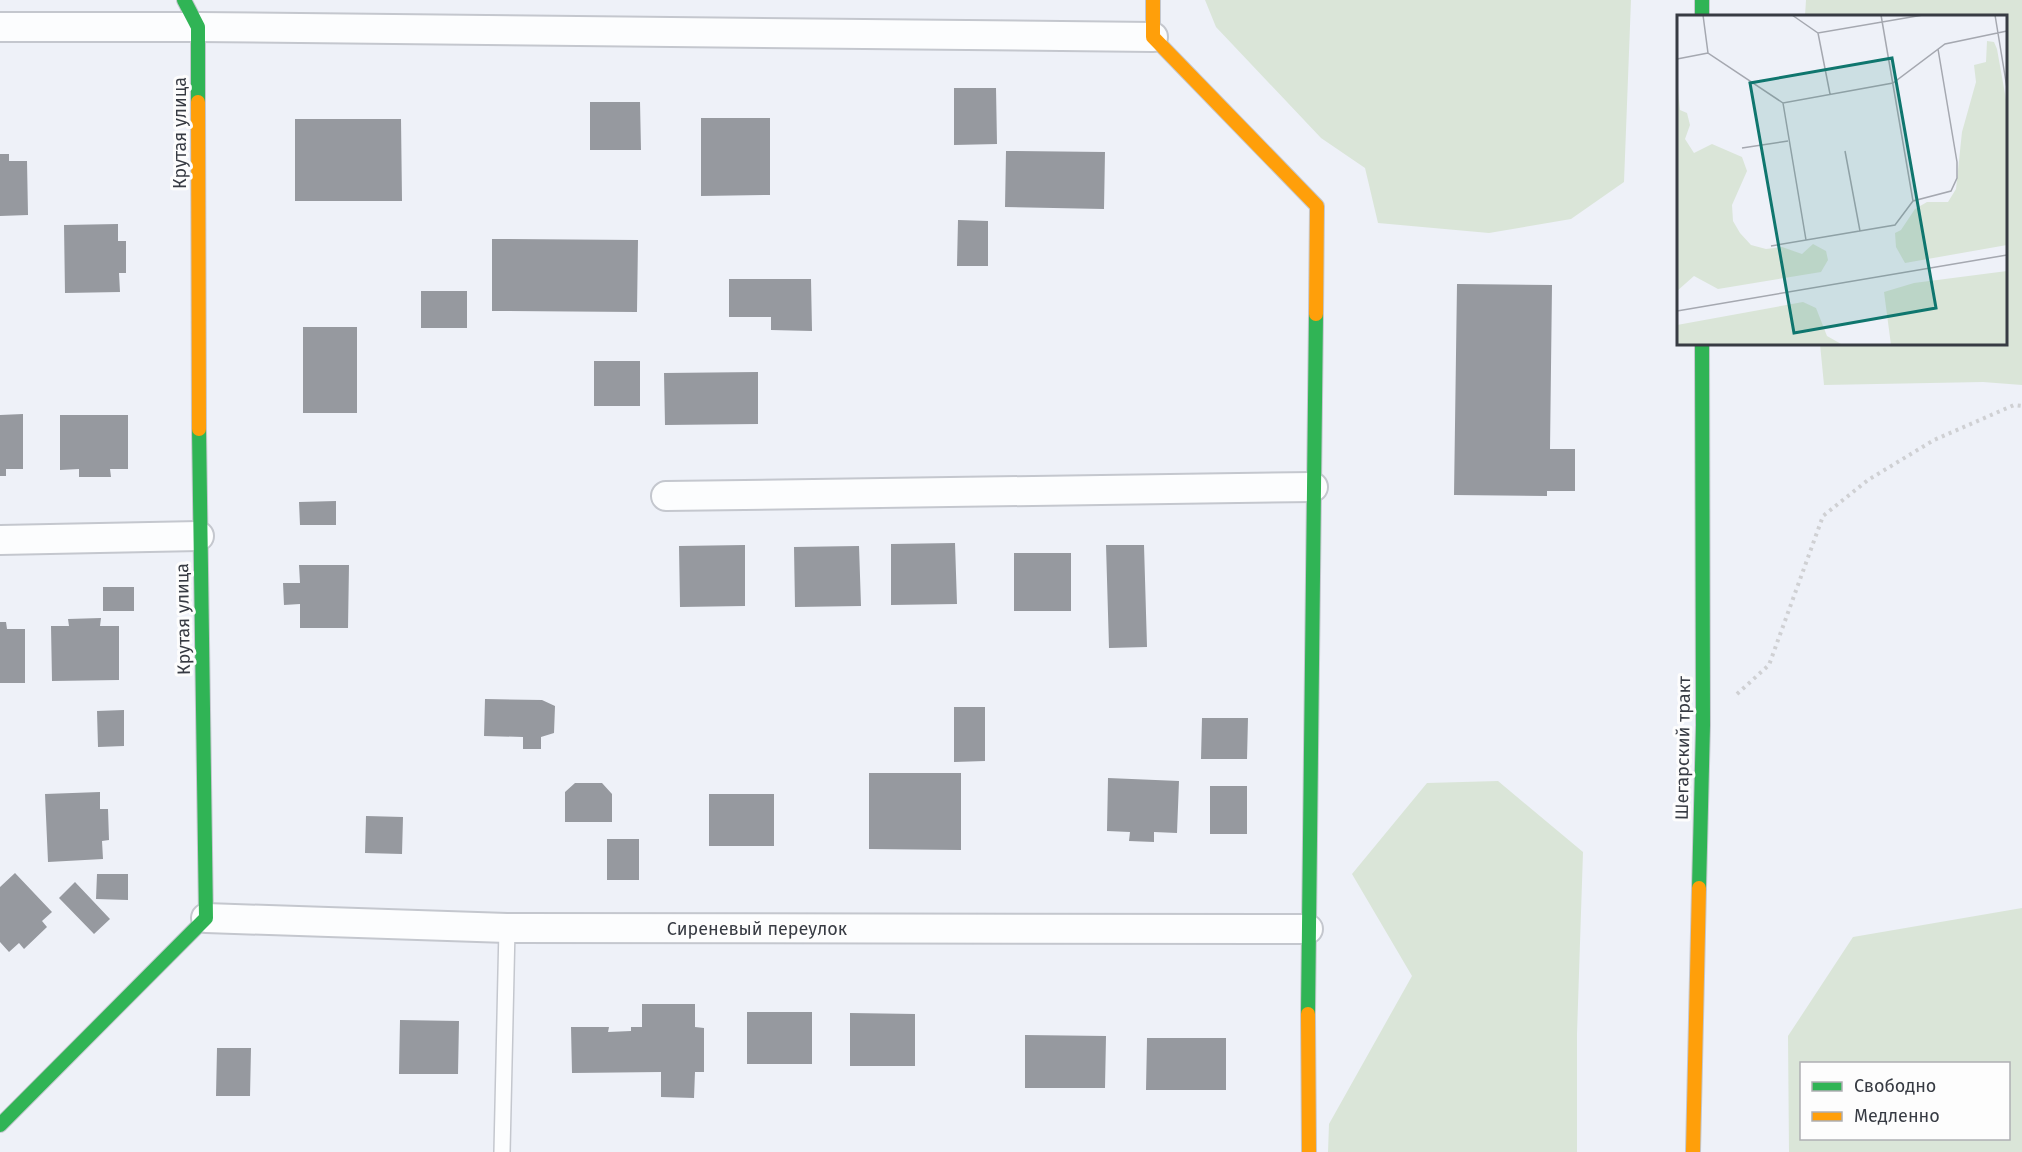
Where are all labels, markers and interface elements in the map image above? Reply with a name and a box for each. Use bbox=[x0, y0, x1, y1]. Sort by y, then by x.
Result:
inset map bbox=[1677, 15, 2007, 345]
street label: Крутая улица bbox=[169, 77, 191, 189]
street label: Крутая улица bbox=[171, 563, 195, 675]
street label: Шегарский тракт bbox=[1671, 675, 1695, 820]
street label: Сиреневый переулок bbox=[667, 918, 848, 940]
legend bbox=[1800, 1062, 2010, 1140]
text: Свободно bbox=[1854, 1075, 1936, 1097]
text: Медленно bbox=[1854, 1105, 1940, 1127]

